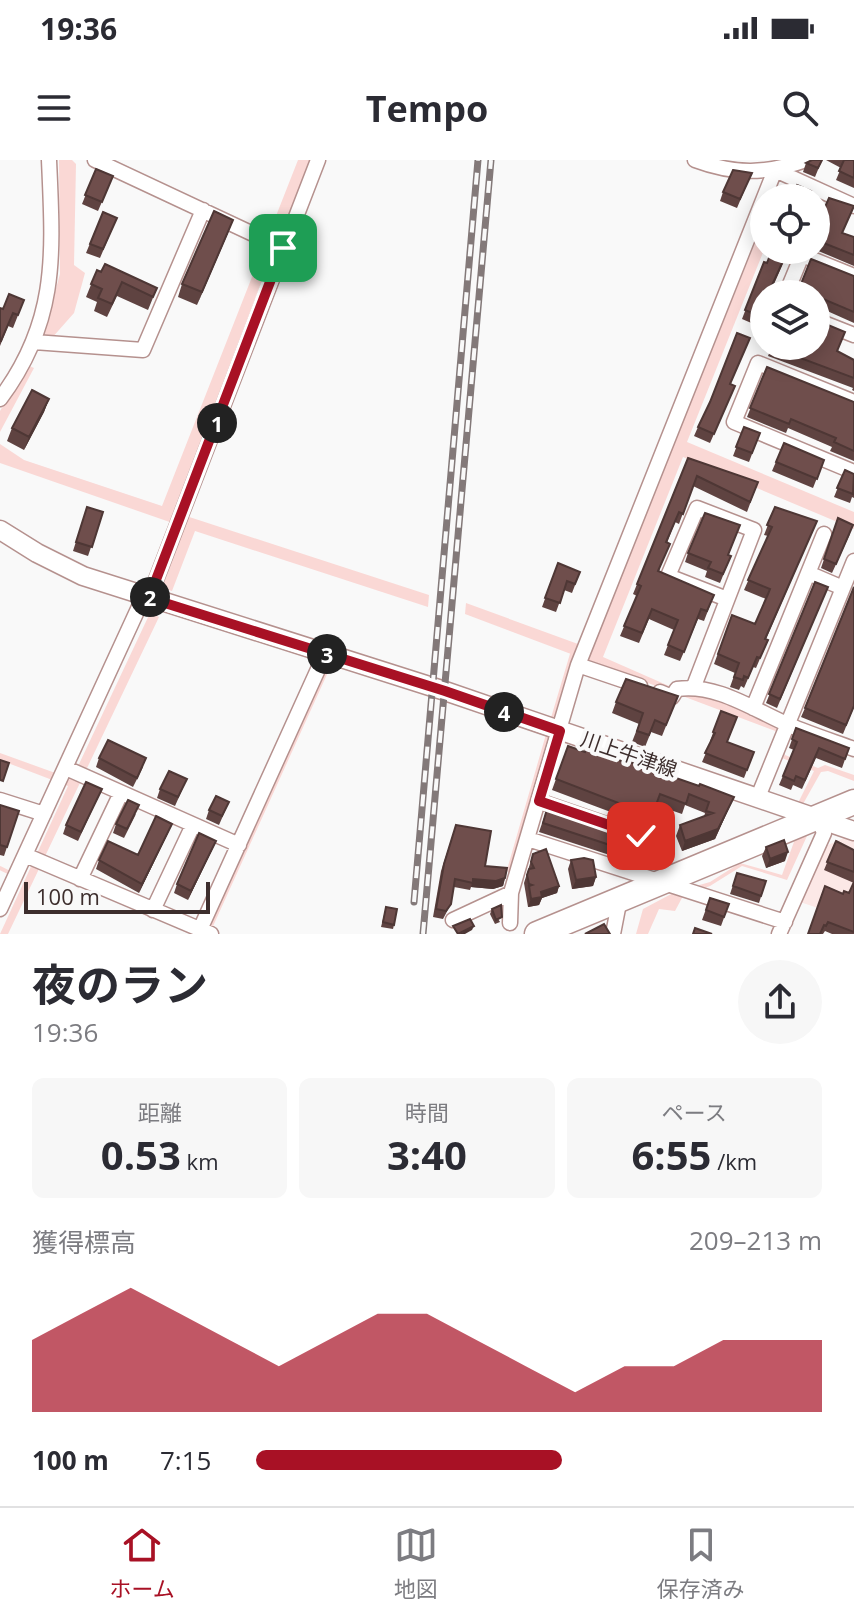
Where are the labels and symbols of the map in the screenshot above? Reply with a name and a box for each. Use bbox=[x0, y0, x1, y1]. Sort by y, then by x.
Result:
pin bbox=[249, 214, 317, 282]
pin: 1 bbox=[197, 403, 237, 443]
pin: 2 bbox=[130, 577, 170, 617]
pin: 3 bbox=[307, 634, 347, 674]
pin: 4 bbox=[484, 692, 524, 732]
street label: 川上牛津線 bbox=[577, 725, 681, 783]
pin bbox=[607, 802, 675, 870]
scale bar bbox=[24, 878, 210, 914]

